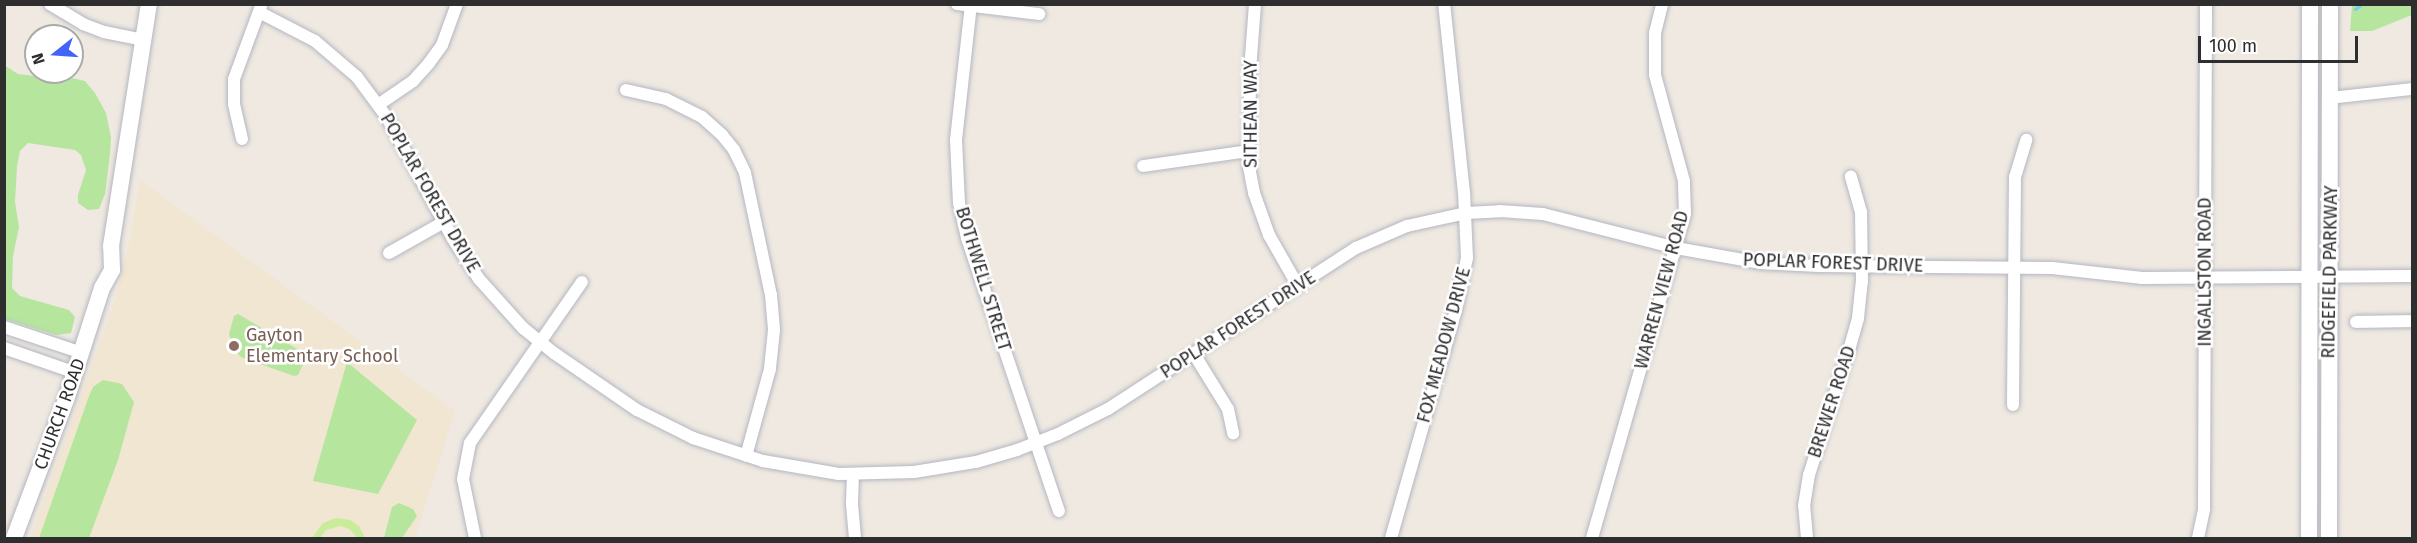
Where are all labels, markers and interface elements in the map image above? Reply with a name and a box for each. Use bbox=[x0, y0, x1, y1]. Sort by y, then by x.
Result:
north arrow bbox=[24, 24, 84, 84]
scale bar bbox=[2201, 24, 2362, 62]
text: 100 m bbox=[2209, 35, 2257, 57]
text: N bbox=[28, 51, 49, 67]
street label: SITHEAN WAY bbox=[1240, 60, 1262, 168]
street label: POPLAR FOREST DRIVE bbox=[376, 109, 484, 277]
street label: RIDGEFIELD PARKWAY bbox=[2318, 185, 2342, 359]
street label: INGALLSTON ROAD bbox=[2194, 197, 2216, 347]
street label: BOTHWELL STREET bbox=[951, 204, 1015, 354]
street label: WARREN VIEW ROAD bbox=[1630, 208, 1694, 372]
street label: POPLAR FOREST DRIVE bbox=[1742, 249, 1924, 277]
street label: FOX MEADOW DRIVE bbox=[1413, 265, 1475, 425]
street label: POPLAR FOREST DRIVE bbox=[1156, 267, 1320, 383]
place label: Gayton Elementary School bbox=[246, 325, 398, 368]
marker: Gayton Elementary School bbox=[227, 339, 241, 353]
street label: BREWER ROAD bbox=[1804, 343, 1860, 461]
street label: CHURCH ROAD bbox=[30, 355, 90, 473]

